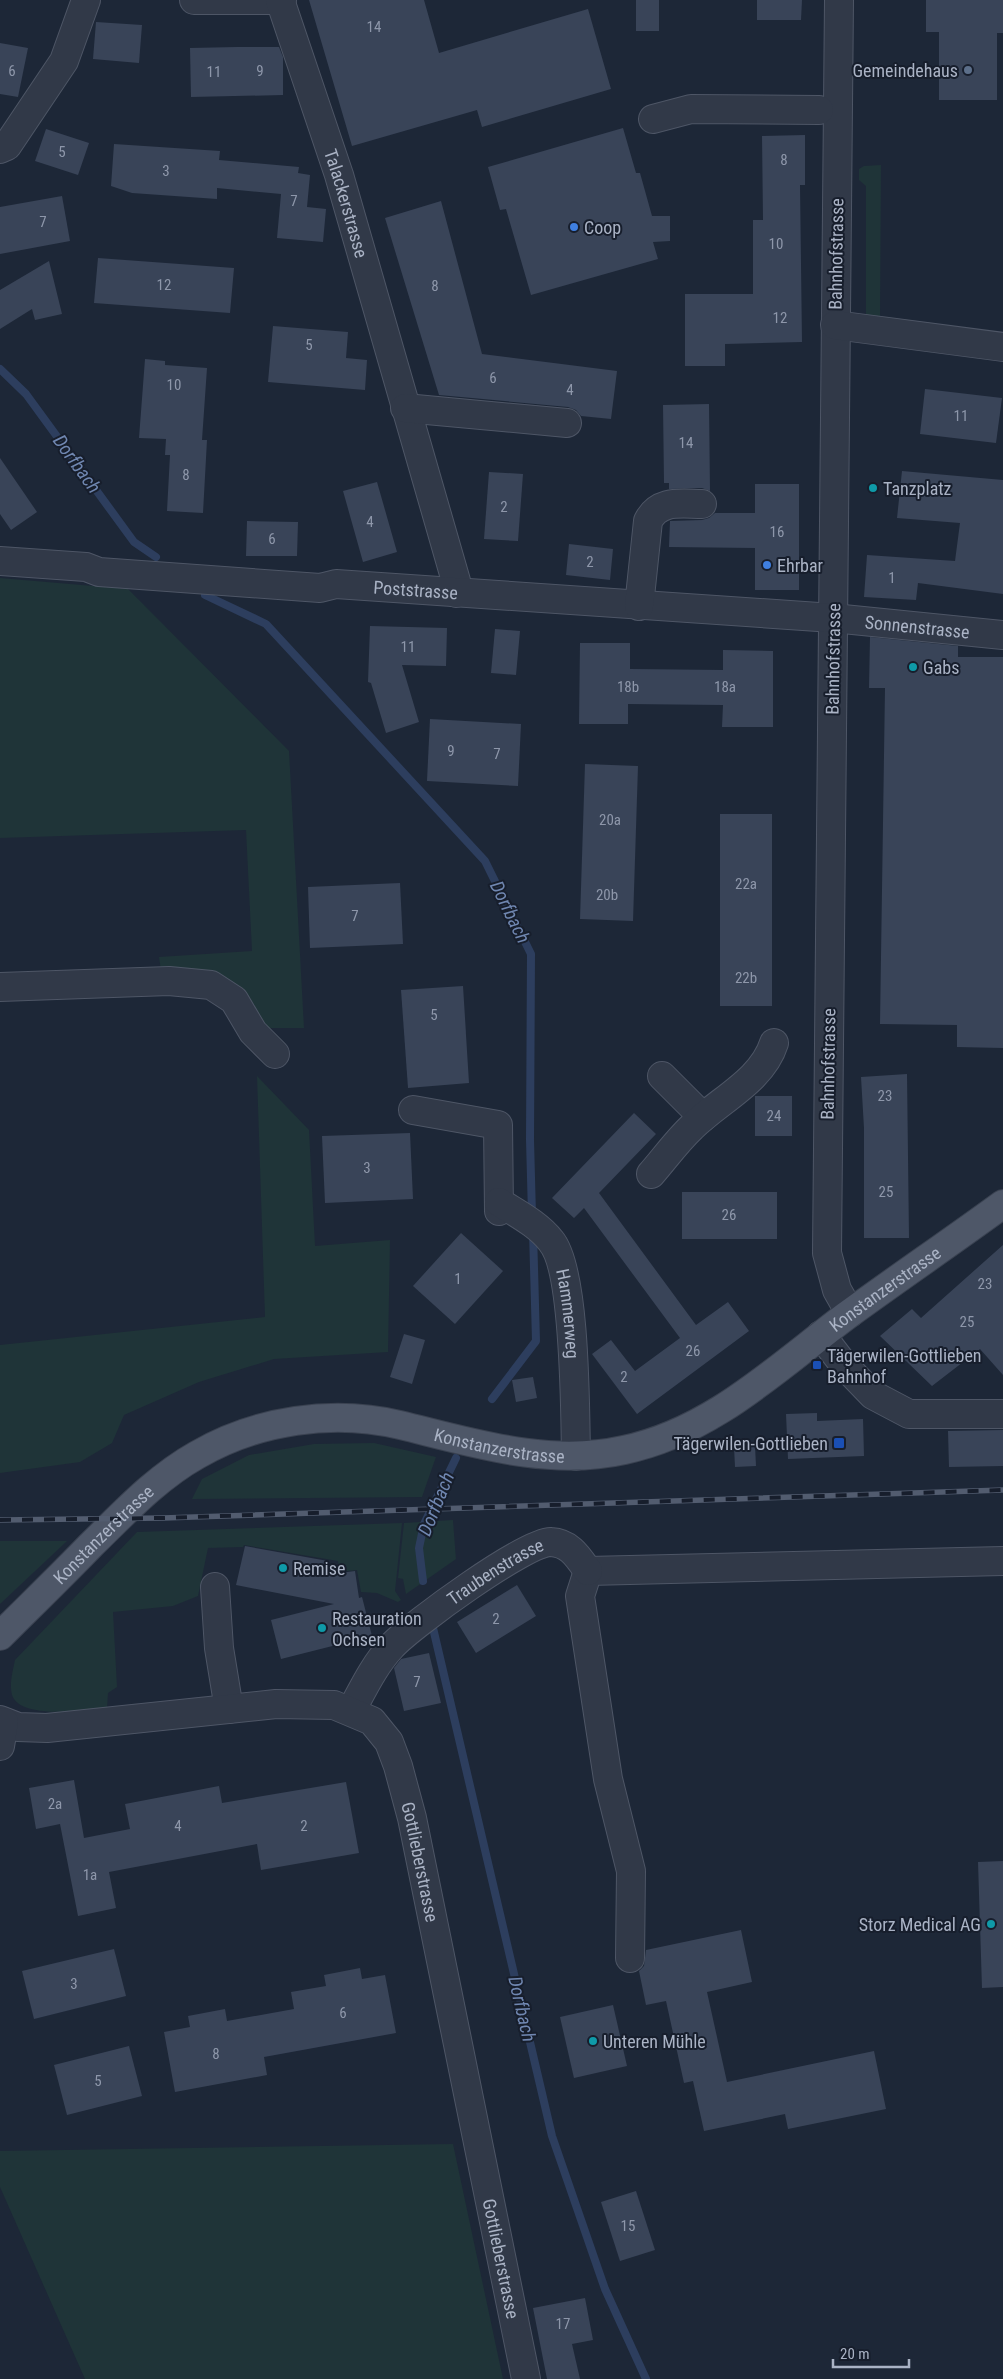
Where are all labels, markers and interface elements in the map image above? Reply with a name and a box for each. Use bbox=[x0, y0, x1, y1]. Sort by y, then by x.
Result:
house number: 14 bbox=[367, 18, 381, 36]
place label: Gemeindehaus bbox=[852, 60, 958, 81]
house number: 6 bbox=[8, 62, 16, 80]
house number: 9 bbox=[256, 62, 264, 80]
house number: 11 bbox=[207, 63, 221, 81]
marker: Gemeindehaus bbox=[962, 64, 974, 76]
house number: 5 bbox=[58, 143, 66, 161]
street label: Talackerstrasse bbox=[321, 146, 373, 260]
house number: 8 bbox=[780, 151, 788, 169]
house number: 3 bbox=[162, 162, 170, 180]
house number: 7 bbox=[290, 192, 298, 210]
street label: Bahnhofstrasse bbox=[825, 198, 847, 310]
house number: 7 bbox=[39, 213, 47, 231]
place label: Coop bbox=[584, 217, 621, 238]
marker: Coop bbox=[568, 221, 580, 233]
house number: 10 bbox=[769, 235, 783, 253]
house number: 12 bbox=[157, 276, 171, 294]
house number: 8 bbox=[431, 277, 439, 295]
house number: 12 bbox=[773, 309, 787, 327]
house number: 5 bbox=[305, 336, 313, 354]
house number: 6 bbox=[489, 369, 497, 387]
house number: 10 bbox=[167, 376, 181, 394]
house number: 4 bbox=[566, 381, 574, 399]
house number: 11 bbox=[954, 407, 968, 425]
water label: Dorfbach bbox=[48, 430, 106, 498]
house number: 14 bbox=[679, 434, 693, 452]
house number: 8 bbox=[182, 466, 190, 484]
place label: Tanzplatz bbox=[883, 478, 952, 499]
marker: Tanzplatz bbox=[867, 482, 879, 494]
house number: 2 bbox=[500, 498, 508, 516]
house number: 4 bbox=[366, 513, 374, 531]
house number: 16 bbox=[770, 523, 784, 541]
house number: 6 bbox=[268, 530, 276, 548]
house number: 2 bbox=[586, 553, 594, 571]
place label: Ehrbar bbox=[777, 555, 824, 576]
marker: Ehrbar bbox=[761, 559, 773, 571]
house number: 1 bbox=[888, 569, 896, 587]
street label: Poststrasse bbox=[373, 576, 459, 603]
street label: Bahnhofstrasse bbox=[822, 603, 844, 715]
street label: Sonnenstrasse bbox=[864, 611, 971, 642]
house number: 11 bbox=[401, 638, 415, 656]
place label: Gabs bbox=[923, 657, 959, 678]
marker: Gabs bbox=[907, 661, 919, 673]
house number: 18b bbox=[617, 678, 639, 696]
house number: 18a bbox=[714, 678, 736, 696]
house number: 9 bbox=[447, 742, 455, 760]
house number: 7 bbox=[493, 745, 501, 763]
house number: 20a bbox=[599, 811, 621, 829]
house number: 22a bbox=[735, 875, 757, 893]
water label: Dorfbach bbox=[485, 877, 535, 947]
house number: 20b bbox=[596, 886, 618, 904]
house number: 7 bbox=[351, 907, 359, 925]
house number: 22b bbox=[735, 969, 757, 987]
house number: 5 bbox=[430, 1006, 438, 1024]
street label: Bahnhofstrasse bbox=[817, 1008, 839, 1120]
house number: 23 bbox=[878, 1087, 892, 1105]
house number: 24 bbox=[767, 1107, 781, 1125]
house number: 3 bbox=[363, 1159, 371, 1177]
house number: 25 bbox=[879, 1183, 893, 1201]
house number: 26 bbox=[722, 1206, 736, 1224]
street label: Konstanzerstrasse bbox=[825, 1242, 944, 1336]
street label: Hammerweg bbox=[553, 1267, 584, 1359]
house number: 1 bbox=[454, 1270, 462, 1288]
house number: 23 bbox=[978, 1275, 992, 1293]
house number: 25 bbox=[960, 1313, 974, 1331]
house number: 26 bbox=[686, 1342, 700, 1360]
place label: Tägerwilen-Gottlieben Bahnhof bbox=[827, 1345, 982, 1387]
marker: Tägerwilen-Gottlieben Bahnhof bbox=[811, 1359, 823, 1371]
house number: 2 bbox=[620, 1368, 628, 1386]
street label: Konstanzerstrasse bbox=[432, 1424, 565, 1466]
place label: Tägerwilen-Gottlieben bbox=[673, 1433, 828, 1454]
marker: Tägerwilen-Gottlieben bbox=[832, 1436, 846, 1450]
water label: Dorfbach bbox=[413, 1469, 459, 1539]
street label: Konstanzerstrasse bbox=[49, 1480, 157, 1588]
street label: Traubenstrasse bbox=[443, 1534, 546, 1609]
place label: Remise bbox=[293, 1558, 345, 1579]
marker: Remise bbox=[277, 1562, 289, 1574]
place label: Restauration Ochsen bbox=[332, 1608, 422, 1650]
house number: 2 bbox=[492, 1610, 500, 1628]
marker: Restauration Ochsen bbox=[316, 1622, 328, 1634]
house number: 7 bbox=[413, 1673, 421, 1691]
house number: 2a bbox=[48, 1795, 62, 1813]
street label: Gottlieberstrasse bbox=[398, 1799, 443, 1924]
house number: 4 bbox=[174, 1817, 182, 1835]
house number: 2 bbox=[300, 1817, 308, 1835]
house number: 1a bbox=[83, 1866, 97, 1884]
place label: Storz Medical AG bbox=[859, 1914, 981, 1935]
marker: Storz Medical AG bbox=[985, 1918, 997, 1930]
water label: Dorfbach bbox=[503, 1974, 541, 2044]
house number: 3 bbox=[70, 1975, 78, 1993]
house number: 6 bbox=[339, 2004, 347, 2022]
place label: Unteren Mühle bbox=[603, 2031, 706, 2052]
marker: Unteren Mühle bbox=[587, 2035, 599, 2047]
house number: 8 bbox=[212, 2045, 220, 2063]
house number: 5 bbox=[94, 2072, 102, 2090]
street label: Gottlieberstrasse bbox=[479, 2197, 524, 2321]
house number: 15 bbox=[621, 2217, 635, 2235]
house number: 17 bbox=[556, 2315, 570, 2333]
scale bar bbox=[833, 2336, 909, 2368]
text: 20 m bbox=[840, 2345, 870, 2363]

